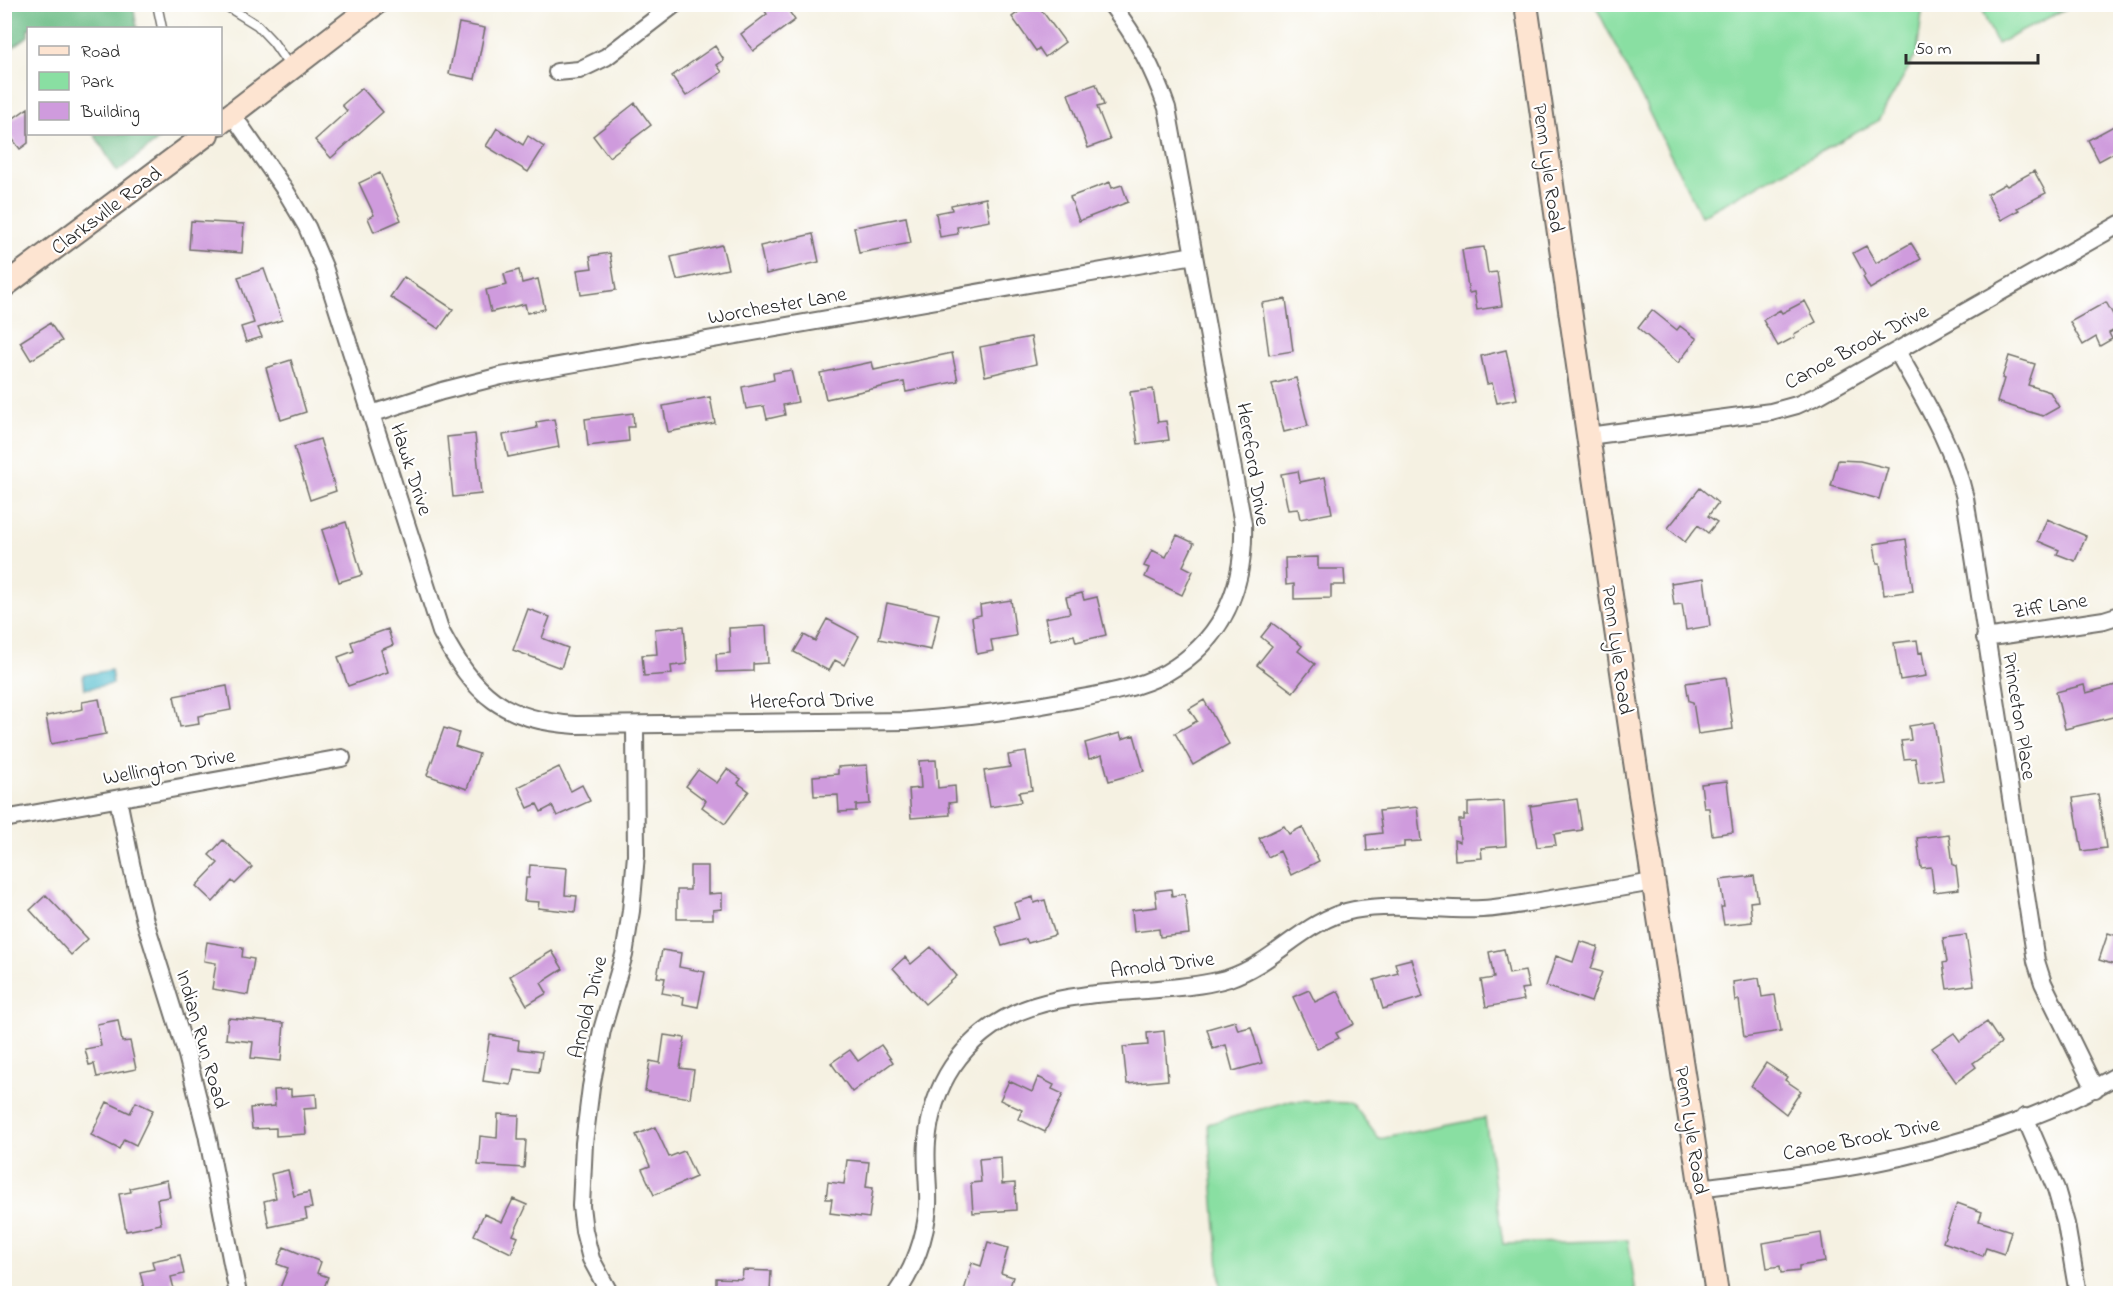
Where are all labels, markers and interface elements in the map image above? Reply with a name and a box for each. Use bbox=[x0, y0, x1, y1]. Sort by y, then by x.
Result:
legend bbox=[27, 27, 222, 135]
scale bar bbox=[1906, 27, 2038, 65]
text: 50 m bbox=[1915, 37, 1952, 63]
text: Road bbox=[81, 40, 120, 66]
text: Park bbox=[81, 70, 114, 96]
text: Building bbox=[80, 100, 140, 127]
street label: Penn Lyle Road bbox=[1521, 102, 1571, 235]
street label: Clarksville Road bbox=[45, 160, 169, 263]
street label: Worchester Lane bbox=[706, 280, 850, 334]
street label: Canoe Brook Drive bbox=[1780, 297, 1935, 398]
street label: Hereford Drive bbox=[1227, 401, 1277, 529]
street label: Hawk Drive bbox=[381, 420, 439, 520]
street label: Penn Lyle Road bbox=[1590, 584, 1640, 717]
street label: Ziff Lane bbox=[2011, 586, 2090, 628]
street label: Princeton Place bbox=[1993, 651, 2043, 783]
street label: Hereford Drive bbox=[750, 686, 875, 718]
street label: Wellington Drive bbox=[101, 741, 239, 796]
street label: Arnold Drive bbox=[1109, 945, 1217, 987]
street label: Arnold Drive bbox=[562, 953, 616, 1062]
street label: Indian Run Road bbox=[167, 967, 235, 1112]
street label: Penn Lyle Road bbox=[1663, 1064, 1715, 1197]
street label: Canoe Brook Drive bbox=[1781, 1110, 1943, 1170]

